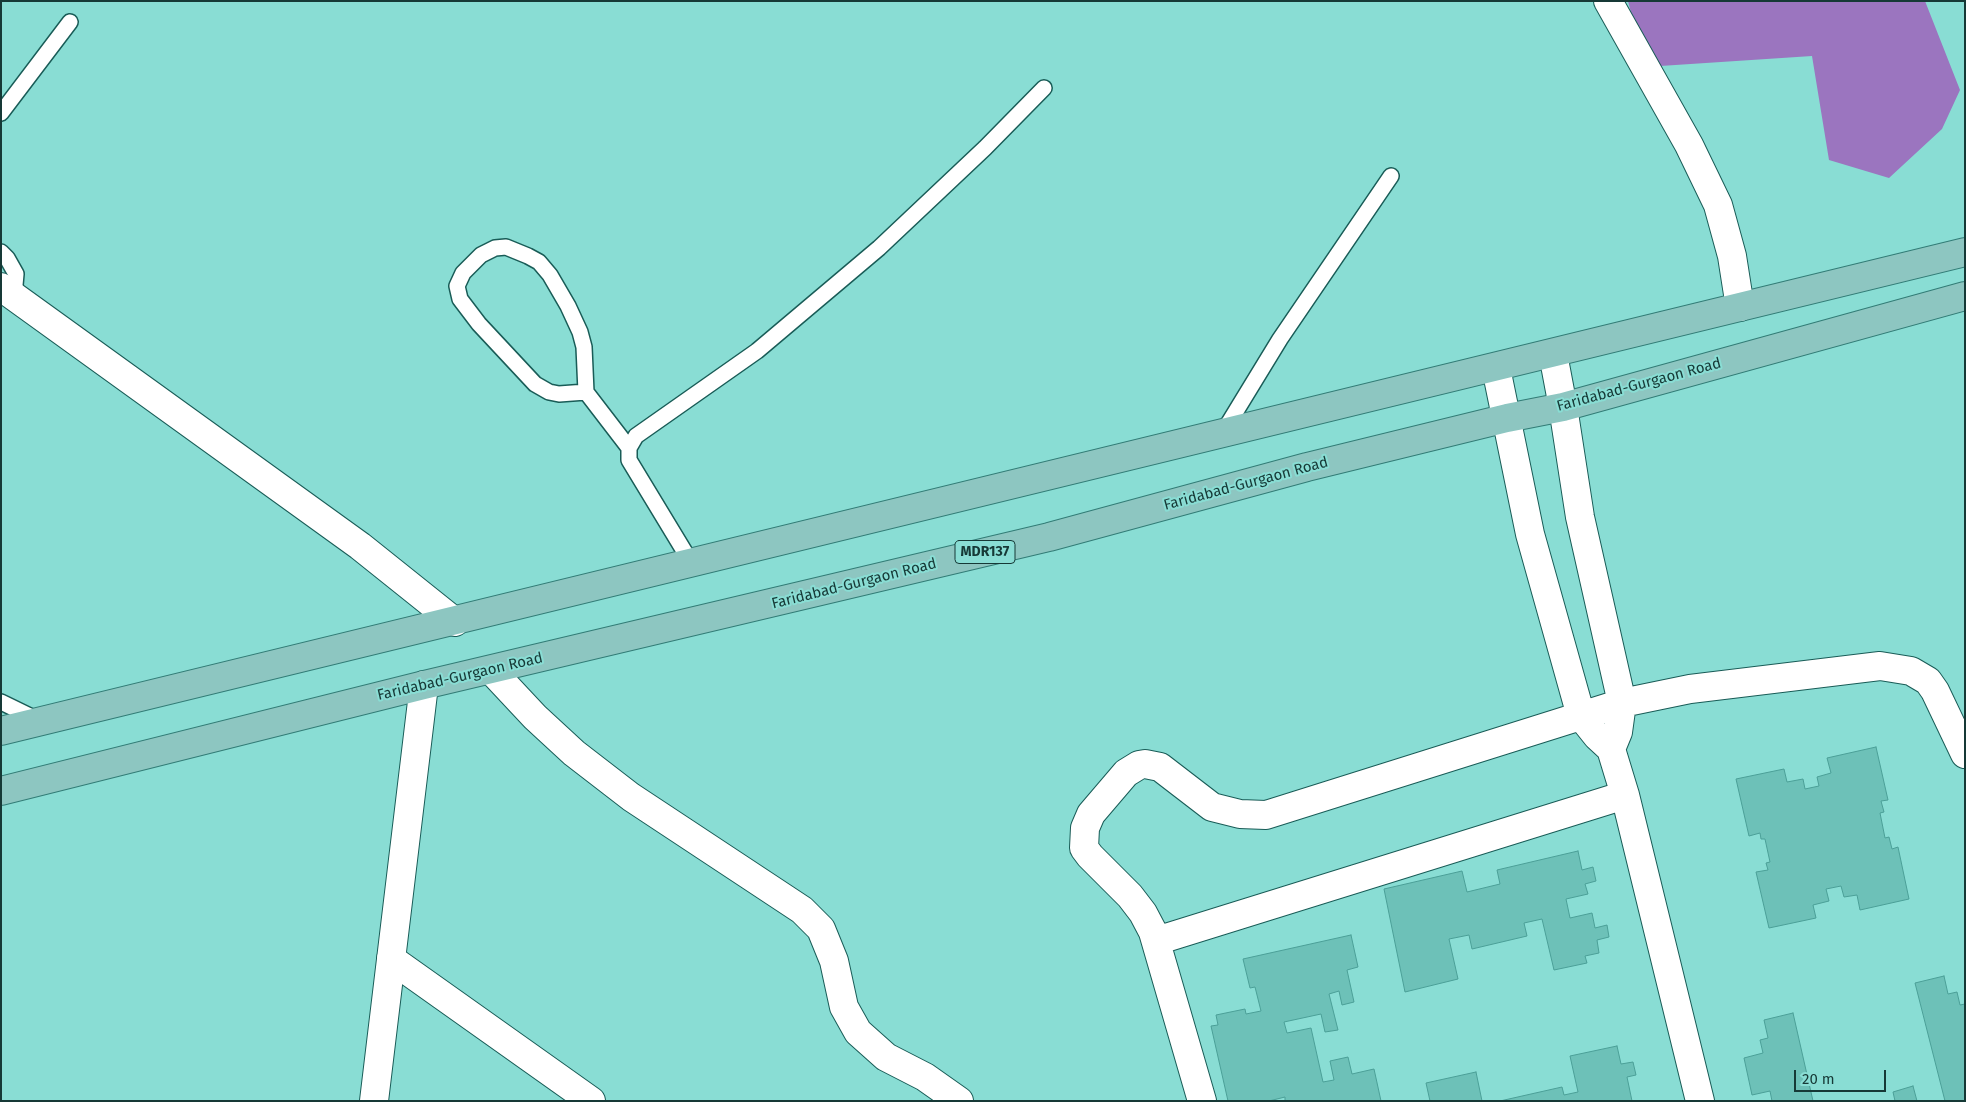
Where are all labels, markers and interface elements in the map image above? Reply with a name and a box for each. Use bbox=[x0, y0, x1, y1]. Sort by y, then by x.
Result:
street label: Faridabad-Gurgaon Road bbox=[1555, 354, 1723, 416]
street label: Faridabad-Gurgaon Road bbox=[1162, 453, 1330, 515]
road number: MDR137 bbox=[955, 540, 1015, 564]
street label: Faridabad-Gurgaon Road bbox=[770, 555, 938, 613]
street label: Faridabad-Gurgaon Road bbox=[376, 649, 544, 705]
scale bar bbox=[1796, 1060, 1888, 1092]
text: 20 m bbox=[1802, 1070, 1835, 1088]

